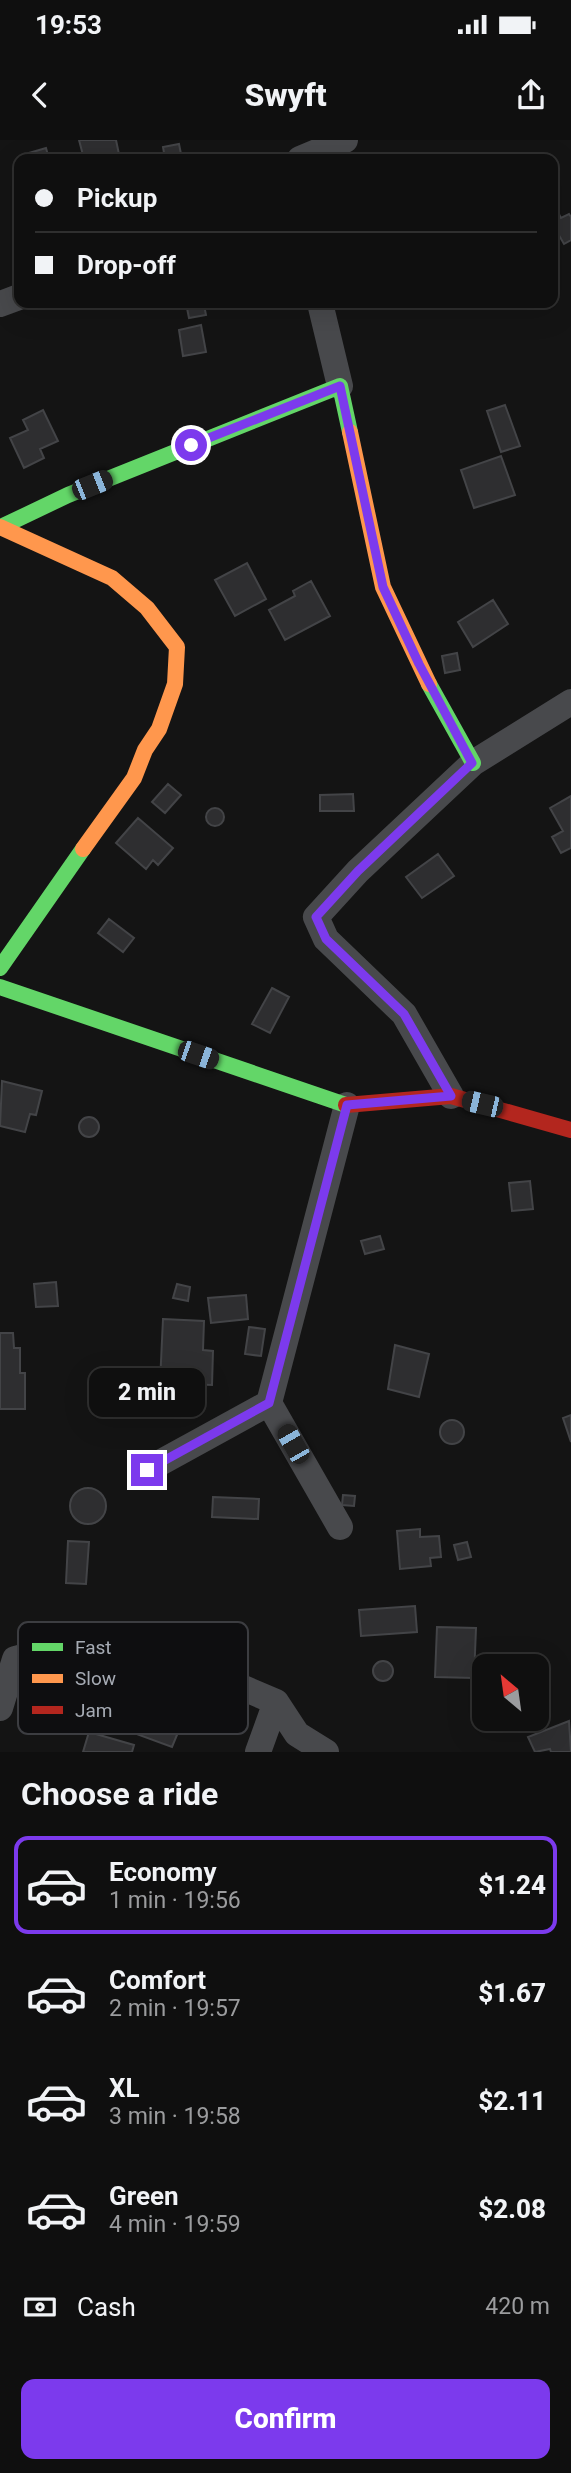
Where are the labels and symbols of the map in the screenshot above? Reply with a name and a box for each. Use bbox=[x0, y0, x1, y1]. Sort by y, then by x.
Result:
route start bbox=[175, 429, 207, 461]
car bbox=[69, 467, 116, 503]
car bbox=[175, 1038, 222, 1072]
car bbox=[460, 1089, 505, 1119]
callout: 2 min bbox=[89, 1368, 205, 1418]
car bbox=[274, 1421, 313, 1467]
route end bbox=[131, 1454, 163, 1486]
legend bbox=[18, 1622, 248, 1734]
text: Fast bbox=[75, 1636, 112, 1659]
north arrow bbox=[472, 1654, 550, 1731]
text: Slow bbox=[75, 1667, 116, 1690]
text: Jam bbox=[75, 1699, 112, 1722]

